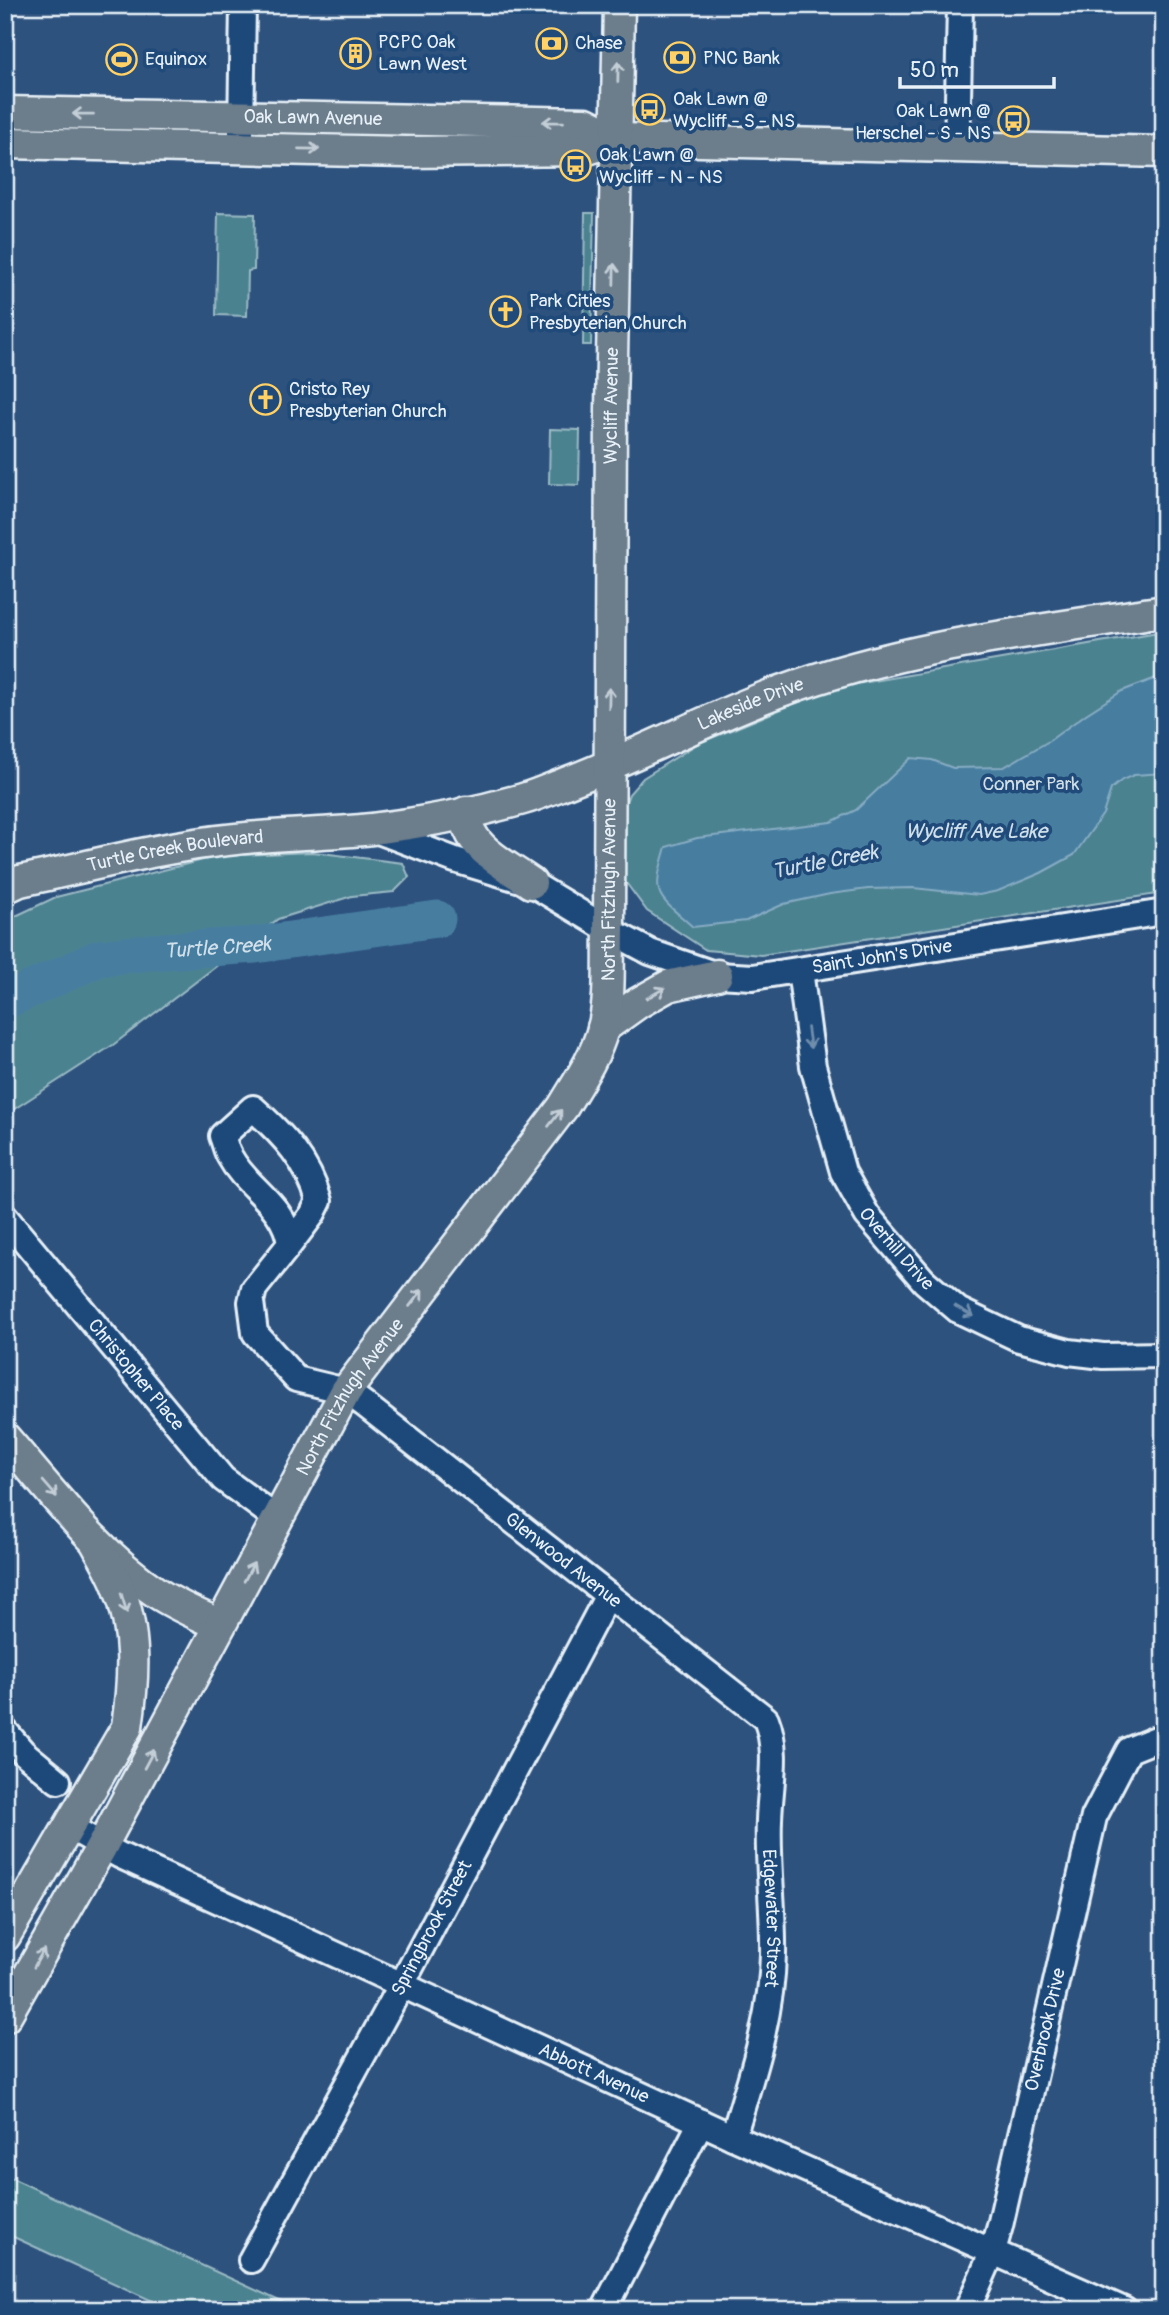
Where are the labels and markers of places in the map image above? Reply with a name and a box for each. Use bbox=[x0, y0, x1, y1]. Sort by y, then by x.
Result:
bank icon: Chase bbox=[535, 26, 569, 60]
place label: PCPC Oak Lawn West bbox=[378, 30, 467, 76]
place label: Chase bbox=[575, 31, 623, 55]
building icon: PCPC Oak Lawn West bbox=[338, 36, 372, 70]
bank icon: PNC Bank bbox=[663, 41, 697, 75]
sports icon: Equinox bbox=[105, 42, 139, 76]
place label: PNC Bank bbox=[703, 46, 780, 70]
place label: Equinox bbox=[145, 47, 207, 71]
place label: Oak Lawn @ Wycliff - S - NS bbox=[673, 87, 795, 133]
bus stop icon: Oak Lawn @ Wycliff - S - NS bbox=[633, 93, 667, 127]
place label: Oak Lawn @ Herschel - S - NS bbox=[855, 99, 991, 145]
bus stop icon: Oak Lawn @ Herschel - S - NS bbox=[997, 105, 1031, 139]
place label: Oak Lawn @ Wycliff - N - NS bbox=[599, 143, 723, 189]
bus stop icon: Oak Lawn @ Wycliff - N - NS bbox=[559, 149, 593, 183]
place label: Park Cities Presbyterian Church bbox=[529, 289, 687, 335]
church icon: Park Cities Presbyterian Church bbox=[489, 295, 523, 329]
place label: Cristo Rey Presbyterian Church bbox=[289, 377, 447, 423]
church icon: Cristo Rey Presbyterian Church bbox=[249, 383, 283, 417]

